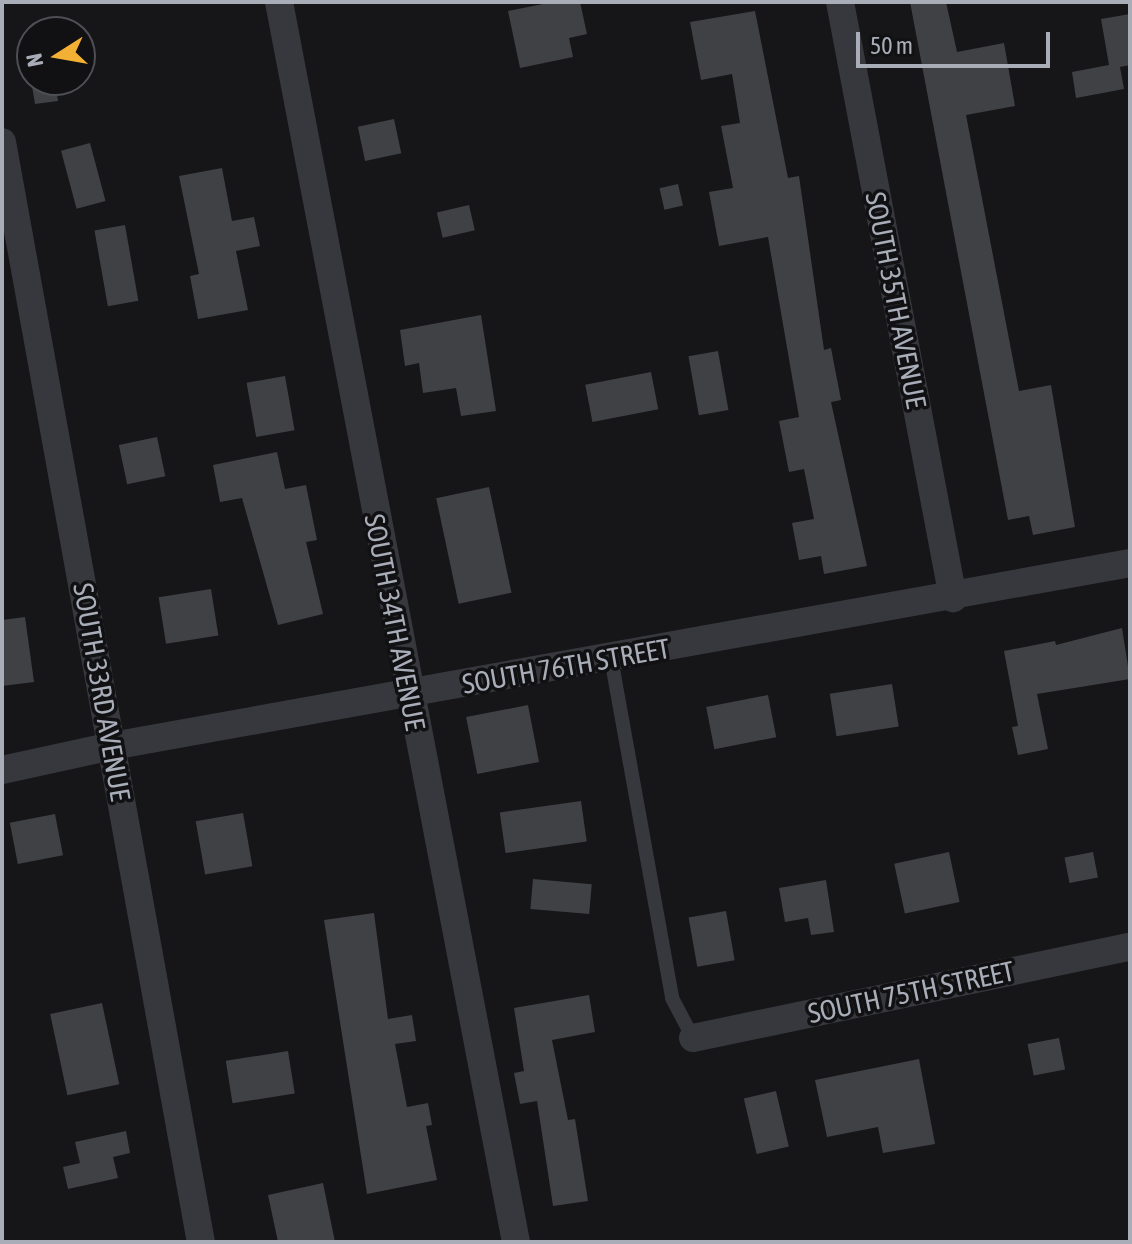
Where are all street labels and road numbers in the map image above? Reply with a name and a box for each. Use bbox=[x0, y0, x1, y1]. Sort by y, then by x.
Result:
street label: SOUTH 35TH AVENUE bbox=[859, 189, 933, 411]
street label: SOUTH 34TH AVENUE bbox=[358, 511, 432, 733]
street label: SOUTH 33RD AVENUE bbox=[66, 580, 138, 804]
street label: SOUTH 76TH STREET bbox=[460, 631, 672, 701]
street label: SOUTH 75TH STREET bbox=[805, 954, 1017, 1030]

